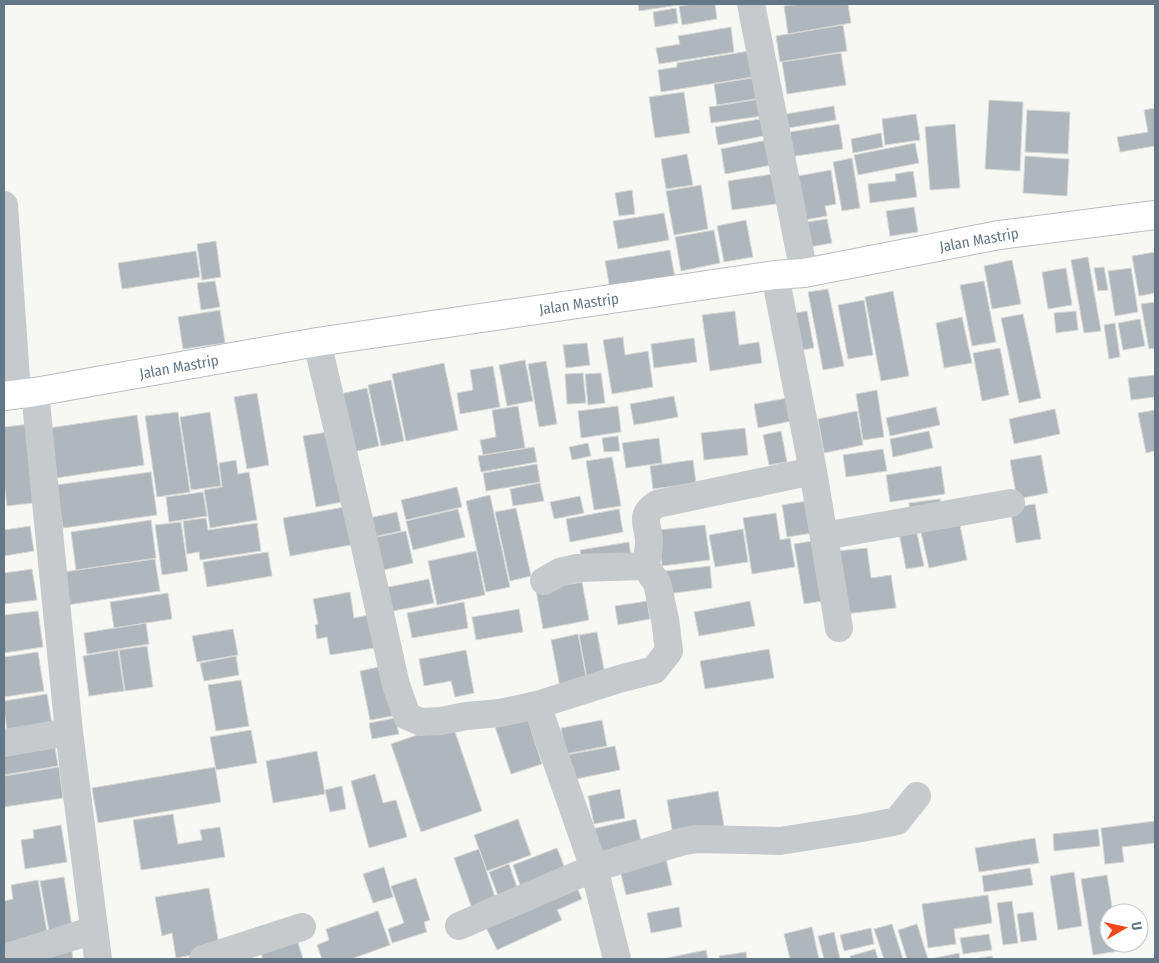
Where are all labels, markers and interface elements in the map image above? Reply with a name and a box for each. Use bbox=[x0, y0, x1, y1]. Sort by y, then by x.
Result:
street label: Jalan Mastrip bbox=[938, 224, 1020, 256]
street label: Jalan Mastrip bbox=[538, 290, 620, 318]
street label: Jalan Mastrip bbox=[138, 351, 220, 383]
north arrow bbox=[1099, 903, 1149, 953]
text: U bbox=[1127, 921, 1145, 931]

